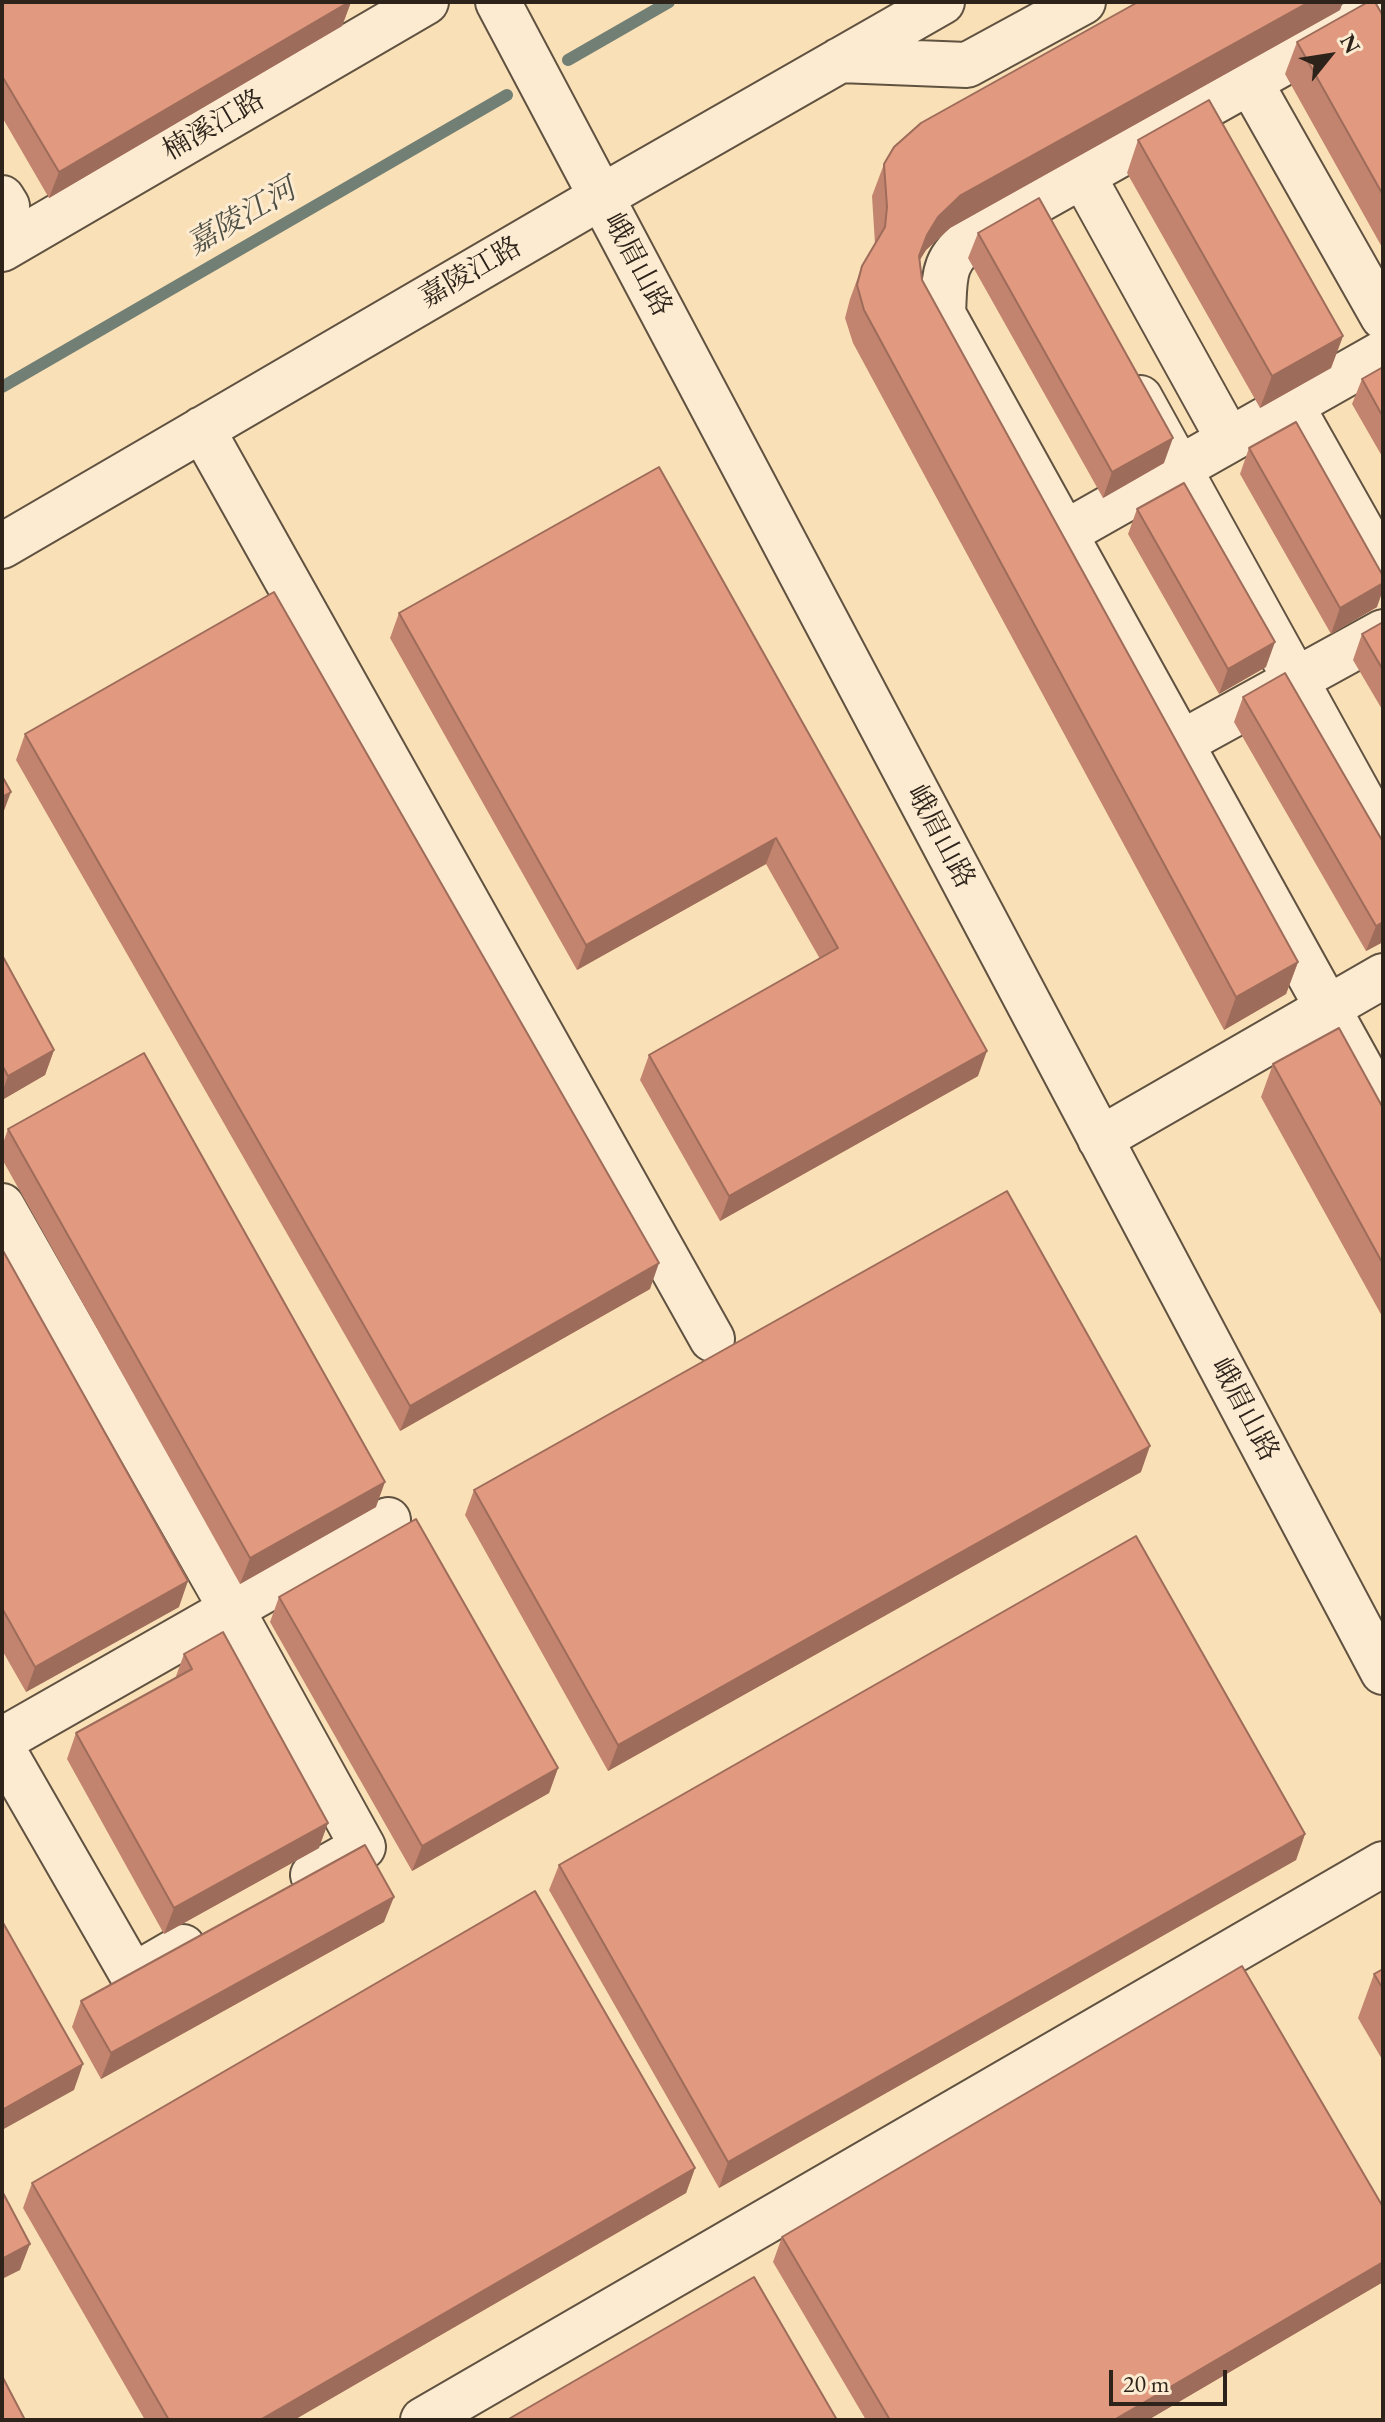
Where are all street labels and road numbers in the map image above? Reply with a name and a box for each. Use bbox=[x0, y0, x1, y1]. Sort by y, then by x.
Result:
street label: 楠溪江路 bbox=[157, 83, 271, 169]
street label: 峨眉山路 bbox=[596, 208, 678, 322]
street label: 嘉陵江路 bbox=[414, 230, 528, 316]
street label: 峨眉山路 bbox=[899, 780, 981, 894]
street label: 峨眉山路 bbox=[1203, 1353, 1285, 1467]

